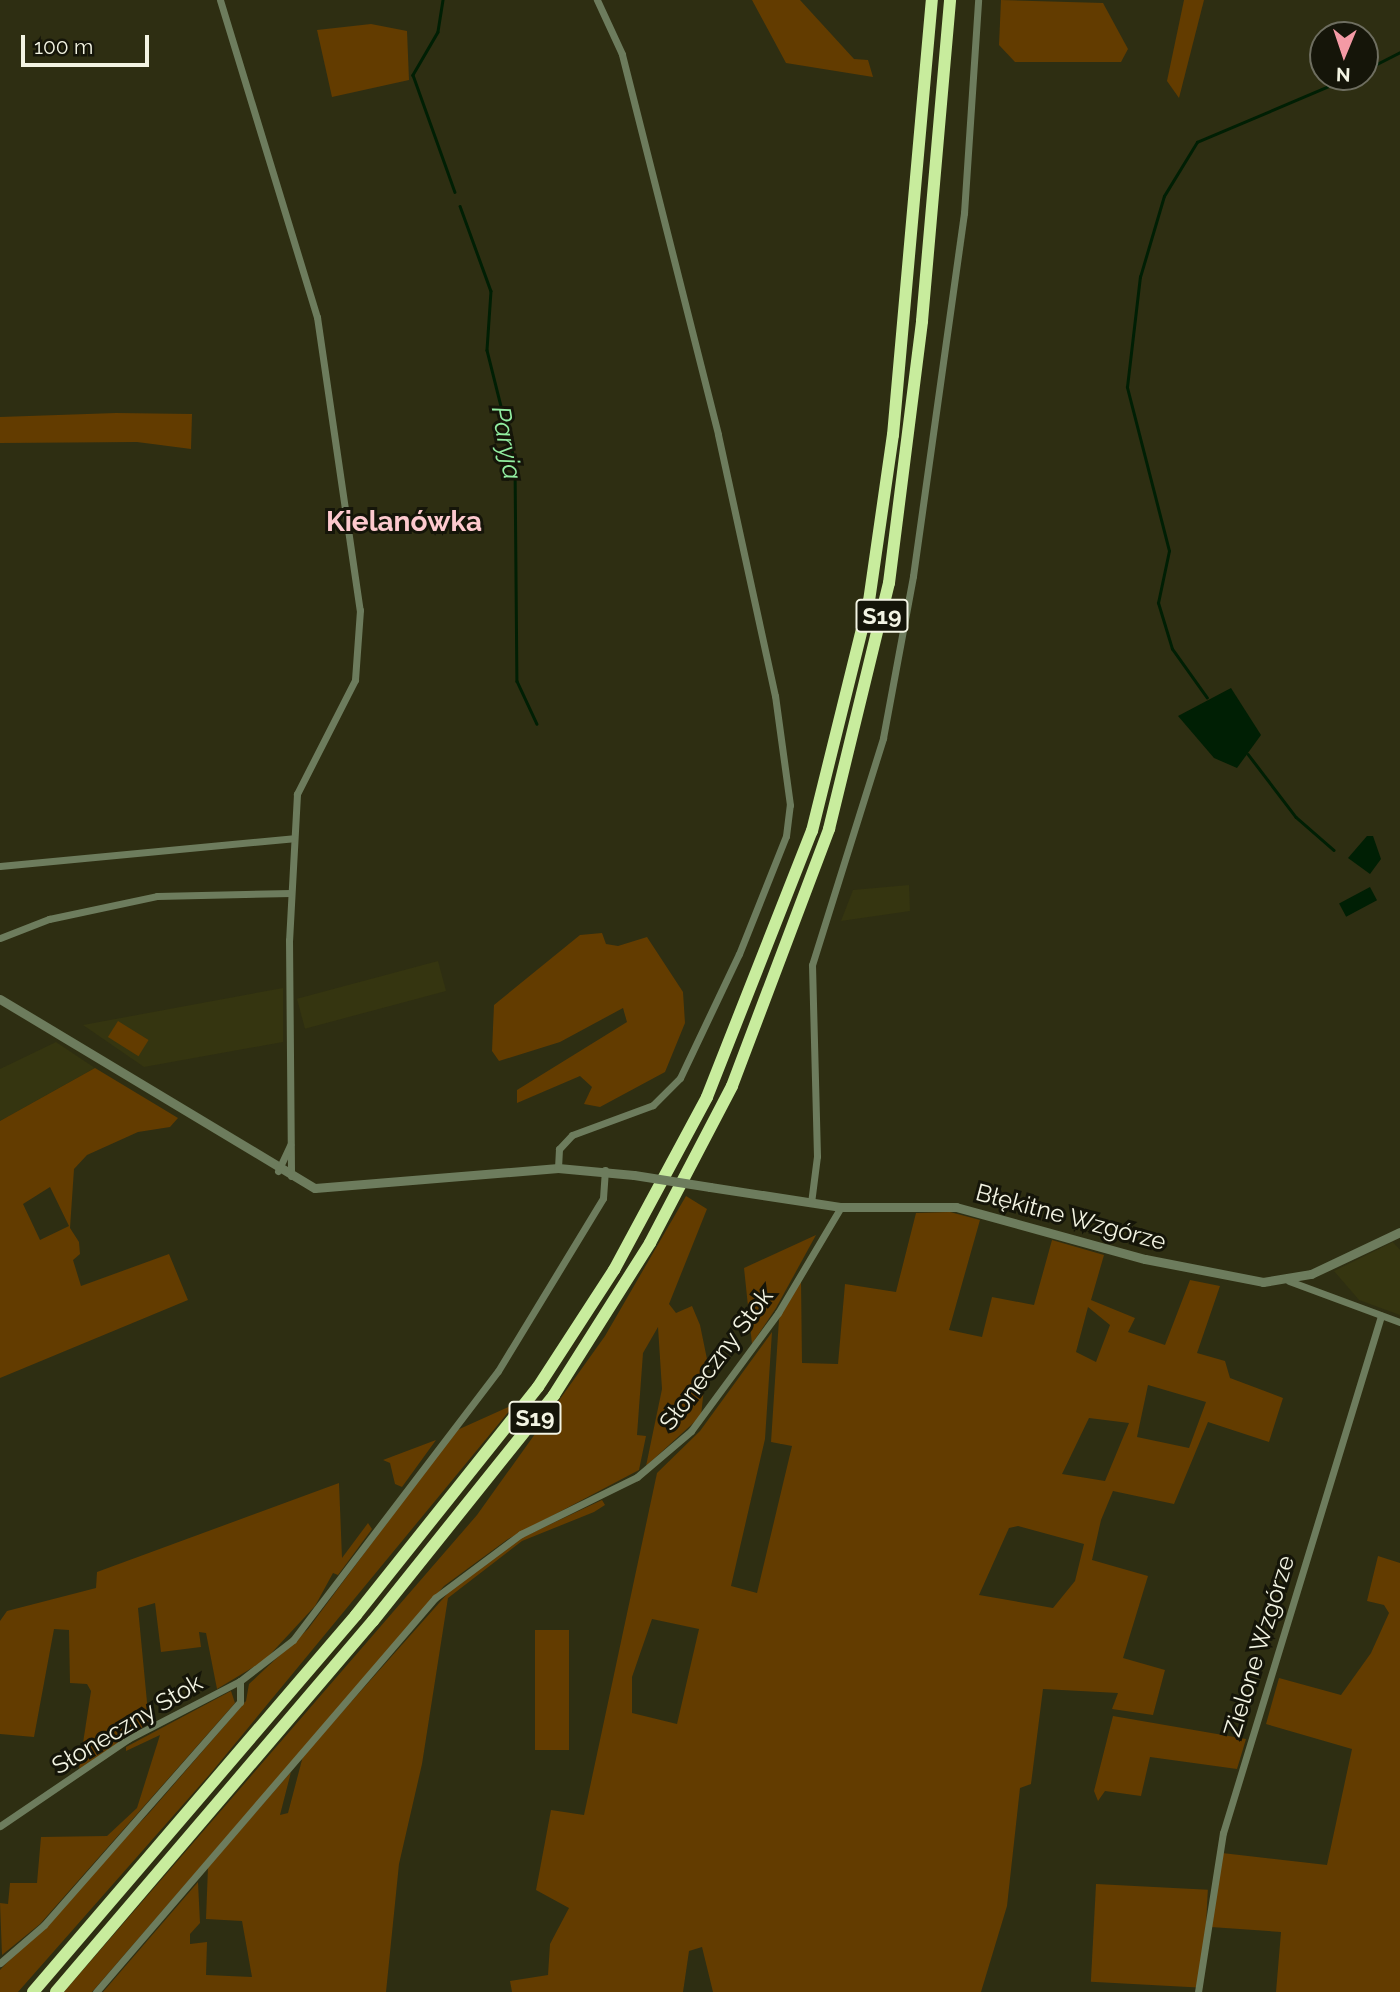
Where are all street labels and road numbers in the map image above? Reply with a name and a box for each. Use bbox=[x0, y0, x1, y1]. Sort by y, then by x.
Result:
road number: S19 bbox=[854, 596, 910, 636]
street label: Błękitne Wzgórze bbox=[972, 1178, 1170, 1256]
street label: Słoneczny Stok bbox=[653, 1282, 779, 1436]
road number: S19 bbox=[507, 1399, 563, 1438]
street label: Zielone Wzgórze bbox=[1218, 1552, 1300, 1740]
street label: Słoneczny Stok bbox=[46, 1668, 208, 1780]

